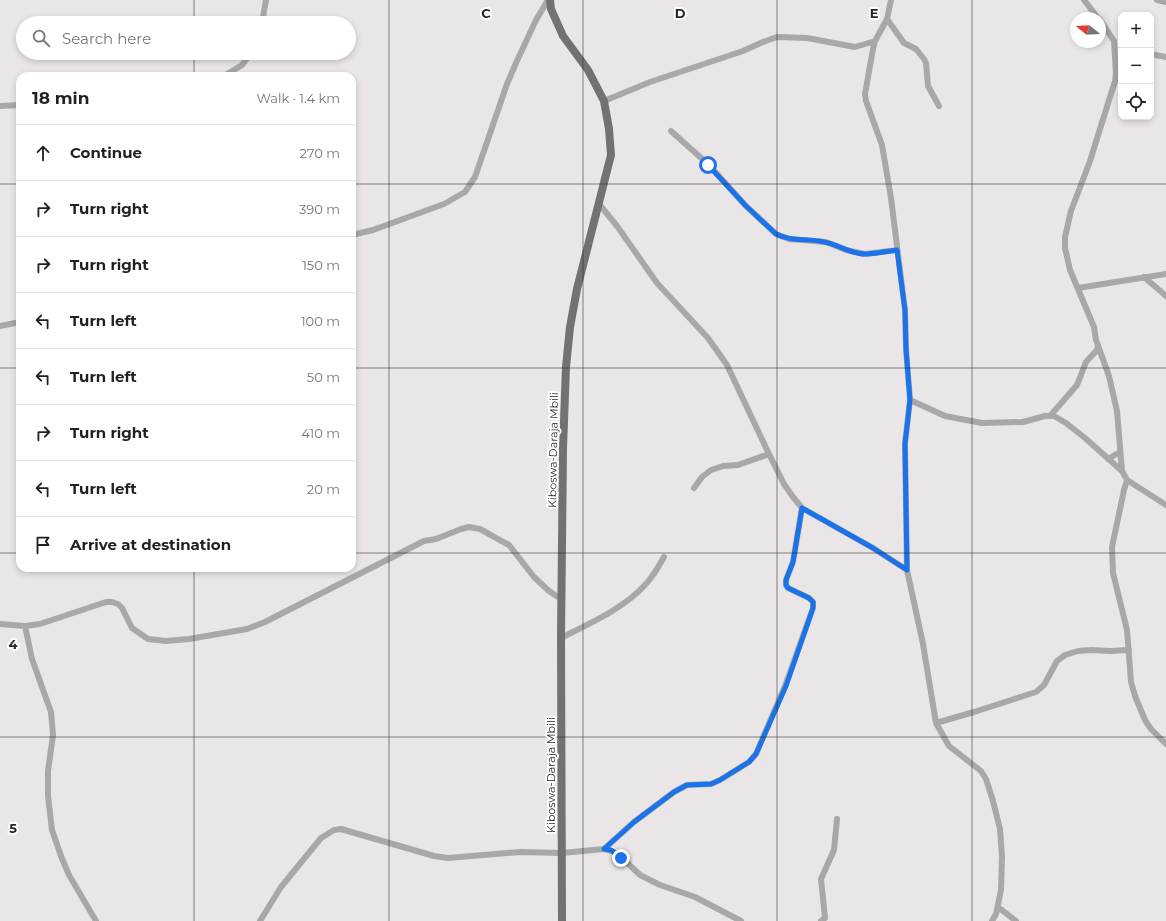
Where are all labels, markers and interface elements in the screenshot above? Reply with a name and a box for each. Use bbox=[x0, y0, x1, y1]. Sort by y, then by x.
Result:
text: C bbox=[481, 5, 491, 21]
text: D bbox=[675, 5, 686, 21]
text: E bbox=[870, 5, 879, 21]
north arrow bbox=[1070, 12, 1106, 48]
map controls bbox=[1118, 12, 1154, 120]
button: + bbox=[1118, 12, 1154, 48]
search box bbox=[16, 16, 356, 60]
icon: search bbox=[30, 27, 52, 49]
text: Search here bbox=[62, 29, 151, 48]
button: − bbox=[1118, 48, 1154, 84]
button: locate bbox=[1118, 84, 1154, 120]
text: 18 min bbox=[32, 88, 89, 108]
text: Walk · 1.4 km bbox=[256, 90, 340, 106]
icon: ahead bbox=[32, 142, 54, 164]
text: Continue bbox=[70, 143, 142, 162]
text: 270 m bbox=[299, 145, 340, 161]
route start bbox=[699, 156, 717, 174]
icon: right bbox=[32, 198, 54, 220]
text: Turn right bbox=[70, 199, 149, 218]
text: 390 m bbox=[299, 201, 340, 217]
icon: right bbox=[32, 254, 54, 276]
text: Turn right bbox=[70, 255, 149, 274]
text: 150 m bbox=[302, 257, 340, 273]
icon: left bbox=[32, 310, 54, 332]
text: Turn left bbox=[70, 311, 137, 330]
text: 100 m bbox=[301, 313, 340, 329]
icon: left bbox=[32, 366, 54, 388]
text: Turn left bbox=[70, 367, 137, 386]
text: 50 m bbox=[307, 369, 340, 385]
street label: Kiboswa-Daraja Mbili bbox=[545, 392, 561, 508]
icon: right bbox=[32, 422, 54, 444]
text: Turn right bbox=[70, 423, 149, 442]
text: 410 m bbox=[301, 425, 340, 441]
icon: left bbox=[32, 478, 54, 500]
text: Turn left bbox=[70, 479, 137, 498]
text: 20 m bbox=[307, 481, 340, 497]
icon: arrive bbox=[32, 534, 54, 556]
text: Arrive at destination bbox=[70, 535, 231, 554]
text: 4 bbox=[9, 636, 18, 652]
street label: Kiboswa-Daraja Mbili bbox=[544, 717, 558, 833]
text: 5 bbox=[9, 820, 17, 836]
route end bbox=[612, 849, 630, 867]

